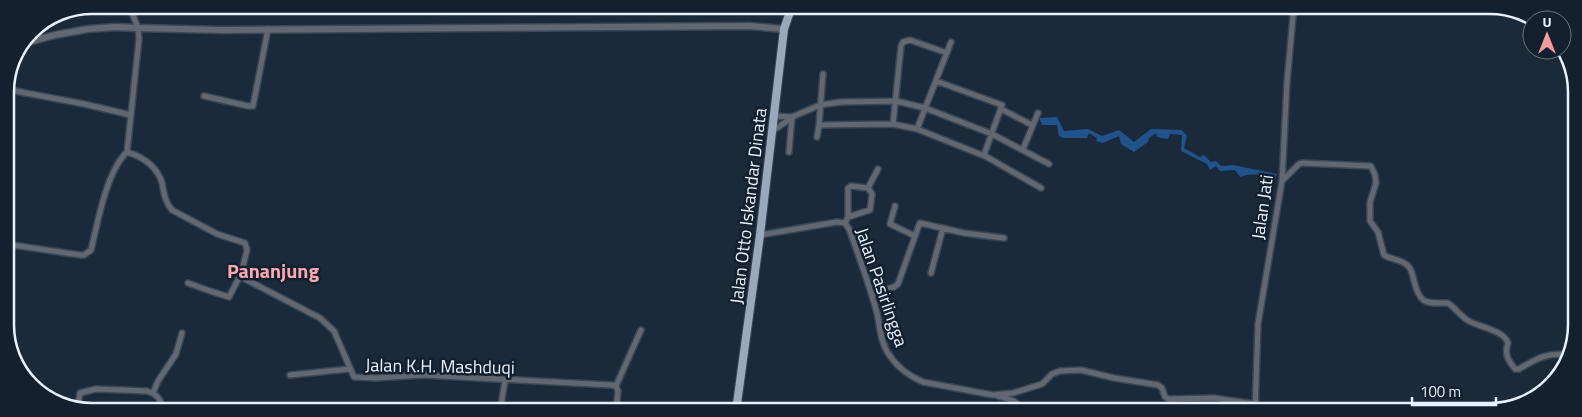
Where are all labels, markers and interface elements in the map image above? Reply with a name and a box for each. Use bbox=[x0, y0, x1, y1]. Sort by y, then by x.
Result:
north arrow bbox=[1522, 10, 1572, 60]
text: U bbox=[1542, 11, 1552, 32]
street label: Jalan Otto Iskandar Dinata bbox=[723, 106, 773, 306]
street label: Jalan Jati bbox=[1244, 173, 1280, 241]
street label: Jalan Pasirlingga bbox=[849, 224, 915, 350]
district label: Pananjung bbox=[227, 255, 319, 286]
street label: Jalan K.H. Mashduqi bbox=[365, 351, 515, 381]
scale bar bbox=[1412, 374, 1496, 406]
text: 100 m bbox=[1420, 380, 1461, 403]

